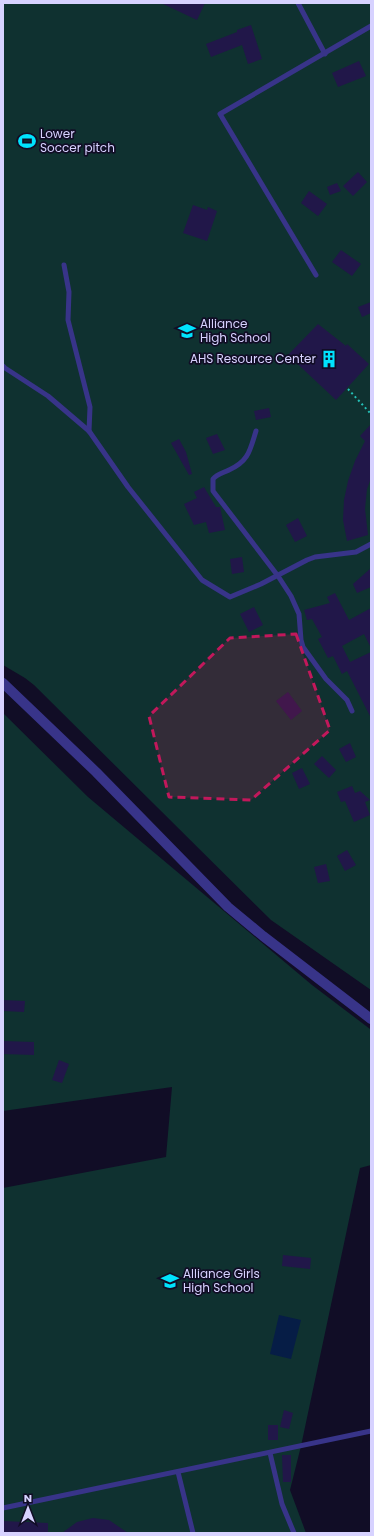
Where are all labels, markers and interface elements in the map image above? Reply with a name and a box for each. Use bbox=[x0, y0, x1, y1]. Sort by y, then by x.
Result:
place label: Lower Soccer pitch bbox=[40, 125, 115, 156]
sports icon: Lower Soccer pitch bbox=[17, 131, 37, 151]
place label: Alliance High School bbox=[200, 315, 271, 346]
school or university icon: Alliance High School bbox=[177, 321, 197, 341]
building icon: AHS Resource Center bbox=[319, 349, 339, 369]
place label: AHS Resource Center bbox=[190, 350, 317, 367]
place label: Alliance Girls High School bbox=[183, 1265, 260, 1296]
school or university icon: Alliance Girls High School bbox=[160, 1271, 180, 1291]
north arrow bbox=[8, 1488, 48, 1528]
text: N bbox=[24, 1490, 32, 1506]

